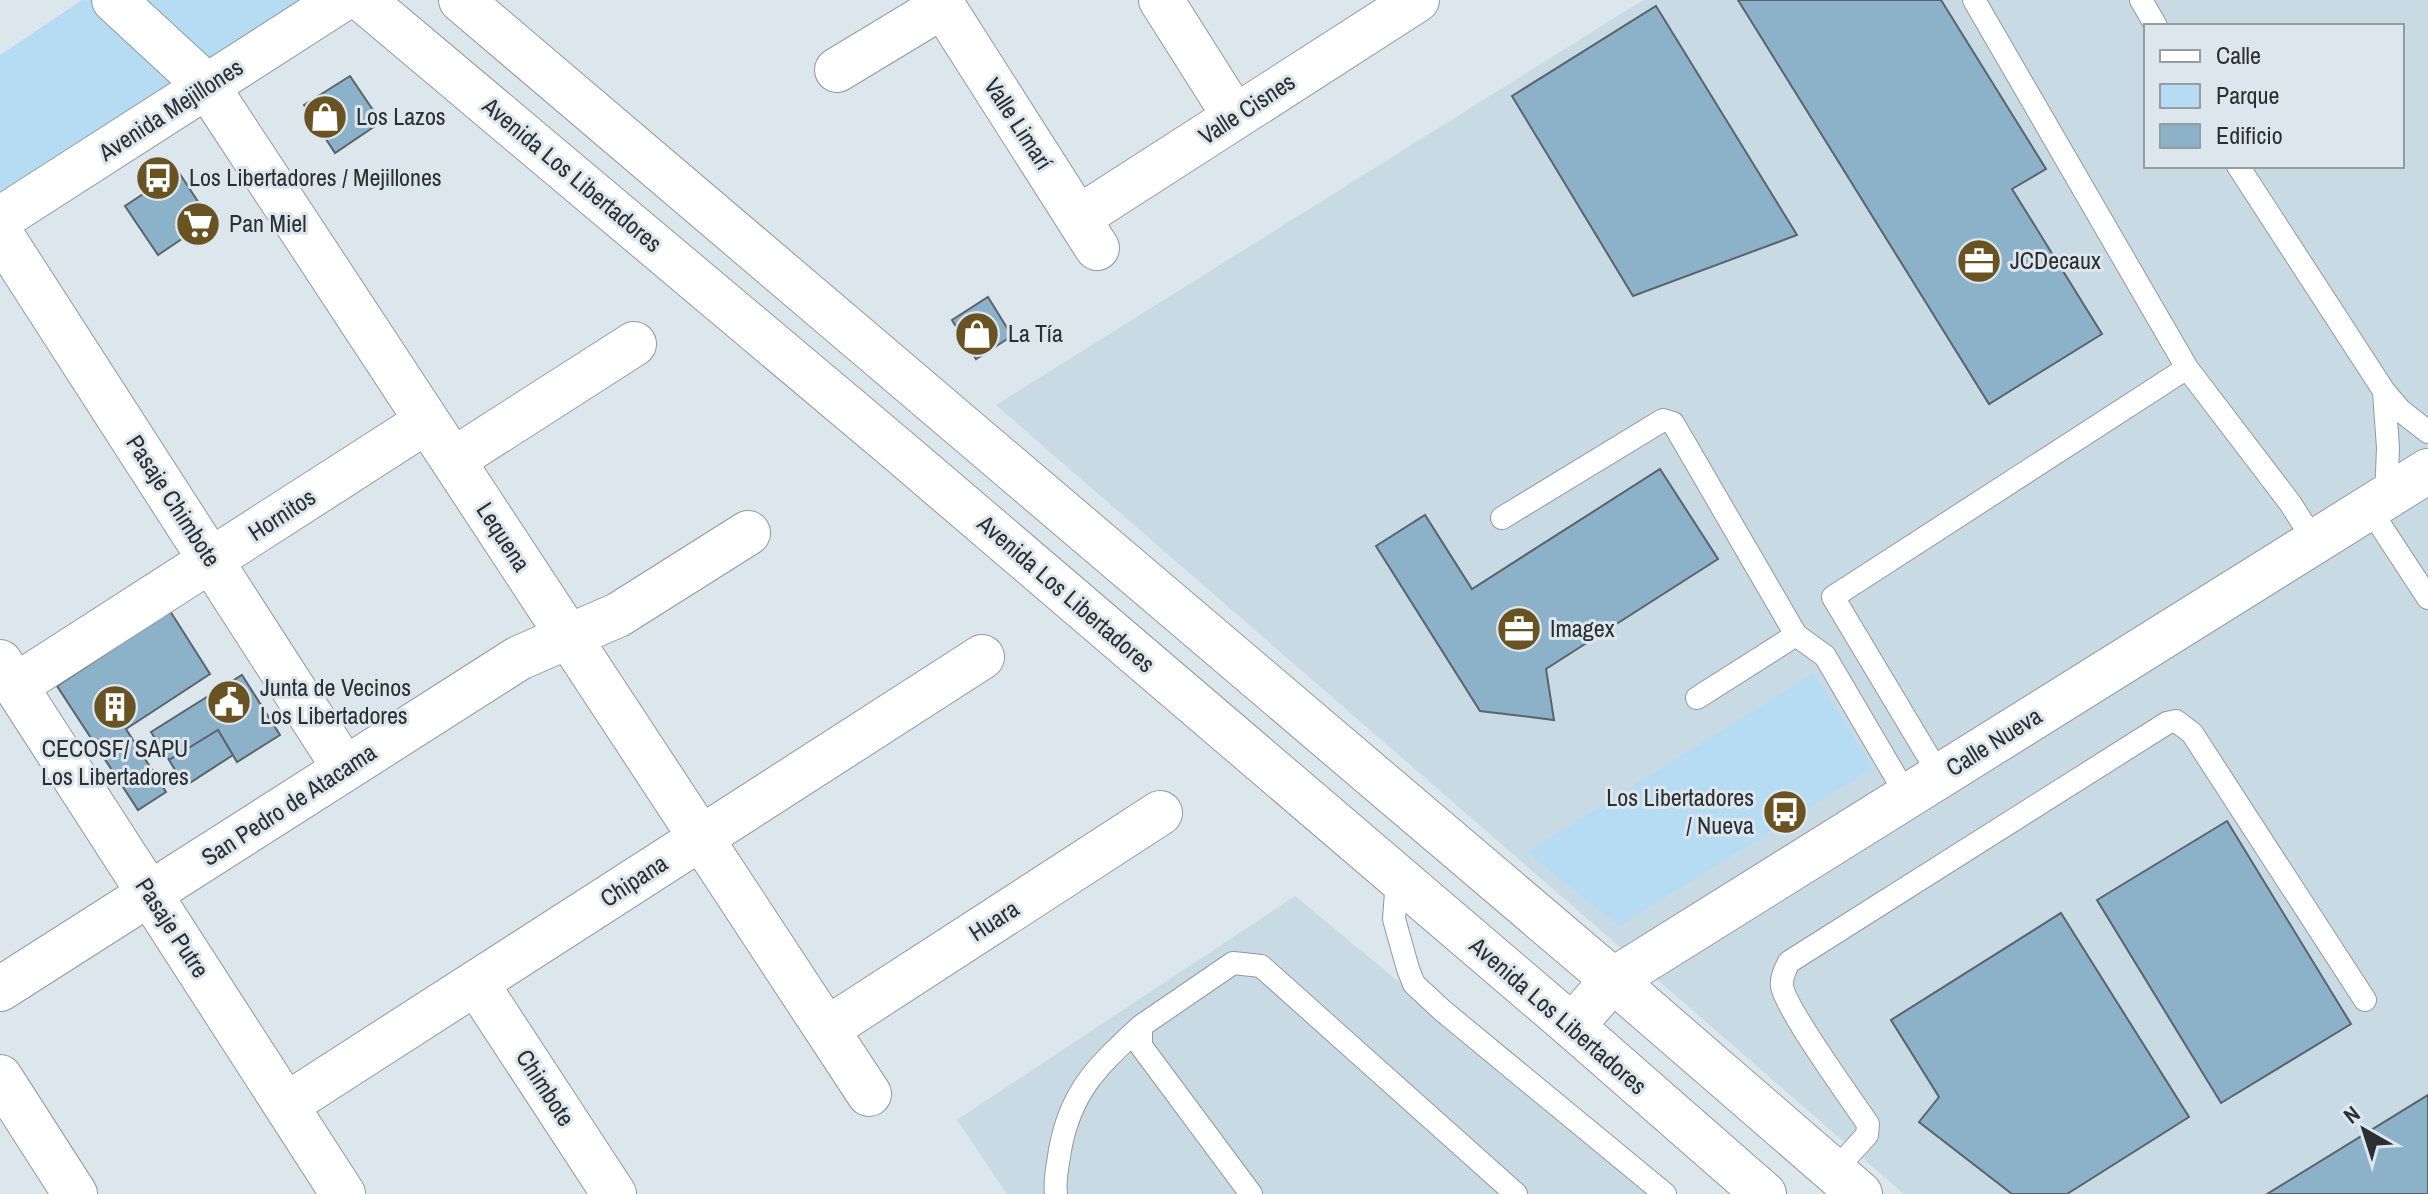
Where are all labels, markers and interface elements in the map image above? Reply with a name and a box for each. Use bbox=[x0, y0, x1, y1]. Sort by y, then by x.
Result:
legend bbox=[2144, 24, 2404, 168]
text: Calle bbox=[2216, 39, 2261, 71]
street label: Avenida Mejillones bbox=[91, 51, 249, 168]
street label: Valle Cisnes bbox=[1192, 65, 1301, 151]
street label: Valle Limarí bbox=[977, 71, 1061, 176]
text: Parque bbox=[2216, 79, 2279, 111]
street label: Avenida Los Libertadores bbox=[475, 89, 669, 259]
shop icon: Los Lazos bbox=[301, 93, 349, 141]
place label: Los Lazos bbox=[356, 100, 446, 132]
text: Edificio bbox=[2216, 119, 2283, 151]
bus stop icon: Los Libertadores / Mejillones bbox=[134, 154, 182, 202]
place label: Los Libertadores / Mejillones bbox=[189, 161, 442, 193]
supermarket icon: Pan Miel bbox=[174, 200, 222, 248]
place label: Pan Miel bbox=[229, 207, 307, 239]
office icon: JCDecaux bbox=[1955, 237, 2003, 285]
place label: JCDecaux bbox=[2010, 244, 2101, 276]
shop icon: La Tía bbox=[953, 310, 1001, 358]
place label: La Tía bbox=[1008, 317, 1063, 349]
street label: Pasaje Chimbote bbox=[119, 428, 228, 572]
street label: Hornitos bbox=[242, 480, 321, 548]
street label: Lequena bbox=[470, 496, 538, 577]
street label: Avenida Los Libertadores bbox=[970, 507, 1162, 679]
office icon: Imagex bbox=[1495, 605, 1543, 653]
place label: Imagex bbox=[1550, 612, 1615, 644]
place label: Junta de Vecinos Los Libertadores bbox=[260, 671, 411, 731]
public building icon: Junta de Vecinos Los Libertadores bbox=[205, 678, 253, 726]
building icon: CECOSF/ SAPU Los Libertadores bbox=[91, 683, 139, 731]
street label: Calle Nueva bbox=[1940, 699, 2047, 783]
place label: CECOSF/ SAPU Los Libertadores bbox=[41, 732, 189, 792]
street label: San Pedro de Atacama bbox=[195, 736, 382, 873]
place label: Los Libertadores / Nueva bbox=[1606, 781, 1754, 841]
bus stop icon: Los Libertadores / Nueva bbox=[1761, 788, 1809, 836]
street label: Chipana bbox=[594, 846, 673, 914]
street label: Pasaje Putre bbox=[129, 871, 217, 983]
street label: Huara bbox=[962, 892, 1025, 948]
street label: Avenida Los Libertadores bbox=[1462, 929, 1654, 1101]
street label: Chimbote bbox=[509, 1043, 582, 1132]
north arrow bbox=[2324, 1090, 2404, 1170]
text: N bbox=[2337, 1099, 2366, 1130]

